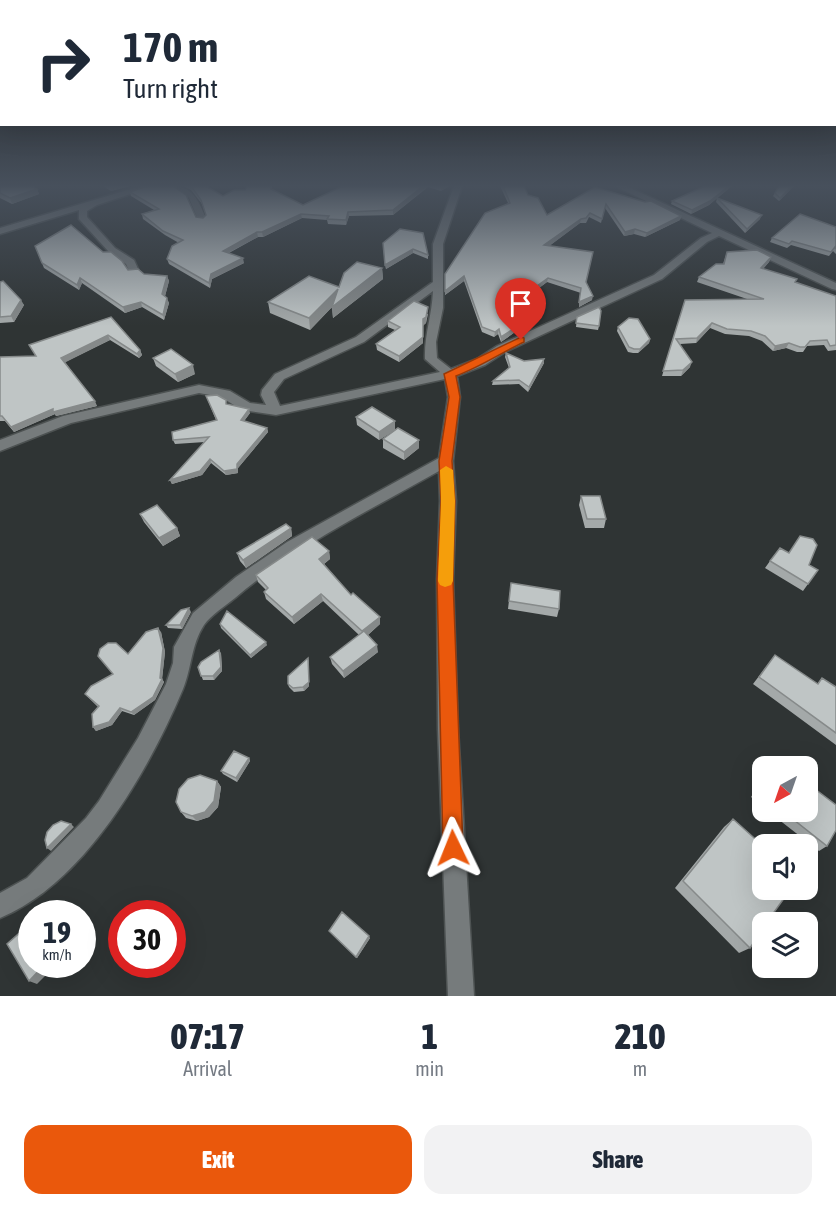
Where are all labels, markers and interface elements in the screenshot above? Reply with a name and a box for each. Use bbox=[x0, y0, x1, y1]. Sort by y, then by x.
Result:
text: 170 m bbox=[123, 23, 218, 71]
icon: right bbox=[24, 24, 102, 102]
text: Turn right bbox=[123, 73, 218, 104]
pin bbox=[495, 278, 546, 340]
icon: arrive bbox=[504, 287, 537, 320]
north arrow bbox=[752, 756, 818, 822]
map controls bbox=[752, 756, 818, 978]
position arrow bbox=[421, 816, 485, 880]
button: sound bbox=[752, 834, 818, 900]
speed limit sign: 30 bbox=[108, 900, 186, 978]
button: layers bbox=[752, 912, 818, 978]
text: 19 bbox=[43, 915, 71, 949]
text: km/h bbox=[42, 946, 72, 963]
text: 07:17 bbox=[171, 1015, 245, 1057]
text: 1 bbox=[421, 1015, 438, 1057]
text: 210 bbox=[615, 1015, 665, 1057]
text: Arrival bbox=[183, 1057, 232, 1080]
text: min bbox=[415, 1057, 444, 1080]
text: m bbox=[633, 1057, 647, 1080]
button: Exit bbox=[24, 1125, 412, 1194]
button: Share bbox=[424, 1125, 812, 1194]

